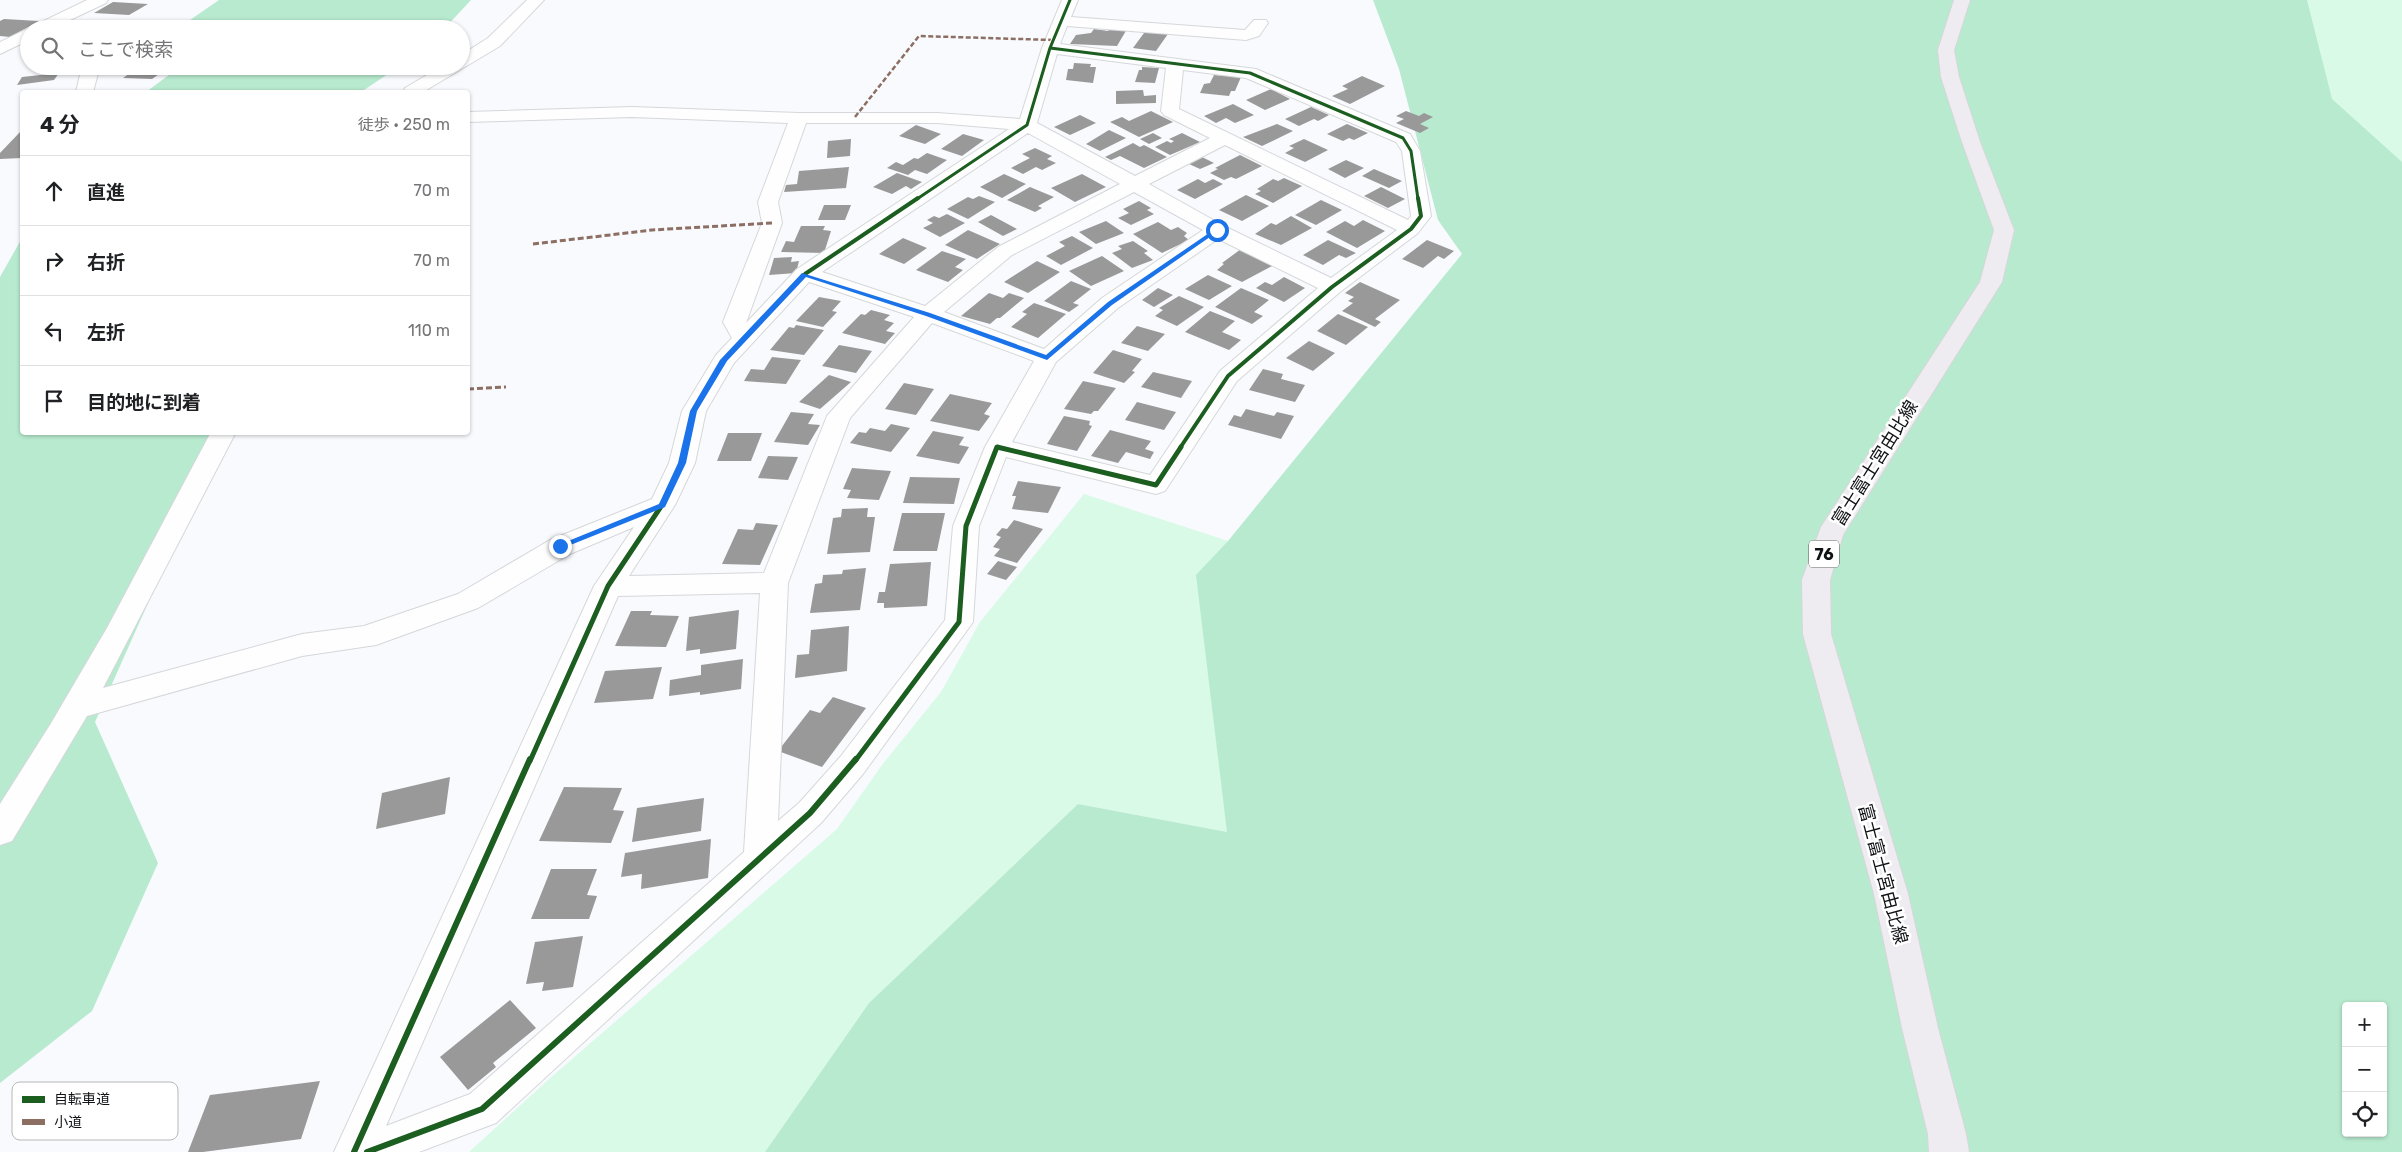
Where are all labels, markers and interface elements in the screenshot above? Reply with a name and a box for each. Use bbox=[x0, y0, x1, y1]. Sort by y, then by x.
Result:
search box bbox=[20, 20, 470, 75]
icon: search bbox=[38, 34, 66, 62]
text: ここで検索 bbox=[78, 38, 173, 61]
text: 4 分 bbox=[40, 112, 80, 137]
text: 徒歩 · 250 m bbox=[358, 115, 450, 134]
icon: ahead bbox=[40, 177, 68, 205]
text: 直進 bbox=[87, 181, 125, 204]
text: 70 m bbox=[413, 181, 450, 200]
route start bbox=[1206, 219, 1229, 242]
icon: right bbox=[40, 247, 68, 275]
text: 右折 bbox=[87, 251, 125, 274]
text: 70 m bbox=[413, 251, 450, 270]
icon: left bbox=[40, 317, 68, 345]
text: 左折 bbox=[87, 321, 125, 344]
text: 110 m bbox=[408, 321, 450, 340]
icon: arrive bbox=[40, 387, 68, 415]
text: 目的地に到着 bbox=[87, 391, 201, 414]
street label: 富士富士宮由比線 bbox=[1828, 396, 1922, 530]
route end bbox=[549, 535, 572, 558]
road number: 76 bbox=[1809, 540, 1839, 568]
street label: 富士富士宮由比線 bbox=[1854, 802, 1912, 946]
map controls bbox=[2342, 1002, 2387, 1137]
button: + bbox=[2342, 1002, 2387, 1047]
button: − bbox=[2342, 1047, 2387, 1092]
legend bbox=[12, 1082, 178, 1140]
text: 自転車道 bbox=[54, 1091, 110, 1108]
button: locate bbox=[2342, 1092, 2387, 1137]
text: 小道 bbox=[54, 1114, 82, 1131]

